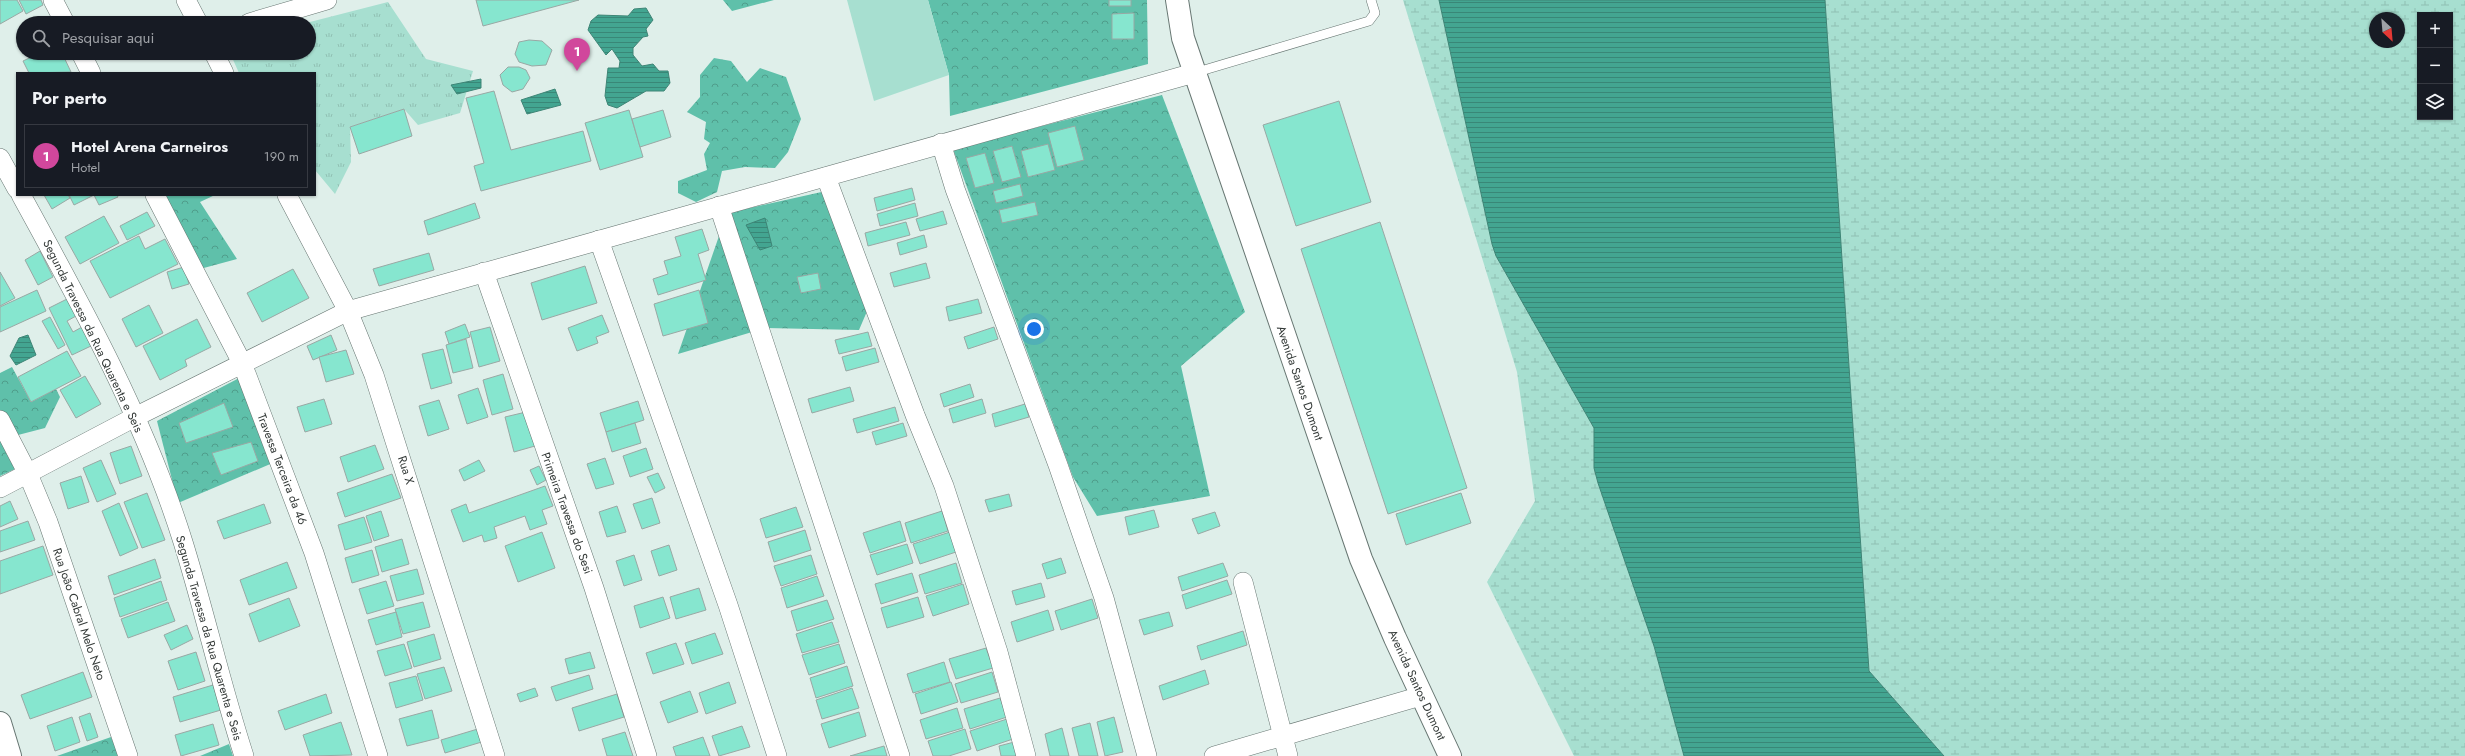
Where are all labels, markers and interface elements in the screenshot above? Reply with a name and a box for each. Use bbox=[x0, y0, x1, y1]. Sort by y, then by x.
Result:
north arrow bbox=[2369, 12, 2405, 48]
map controls bbox=[2417, 12, 2453, 120]
button: + bbox=[2417, 12, 2453, 48]
search box bbox=[16, 16, 316, 60]
icon: search bbox=[30, 27, 52, 49]
text: Pesquisar aqui bbox=[62, 27, 154, 49]
pin: 1 bbox=[564, 38, 590, 71]
button: − bbox=[2417, 48, 2453, 84]
button: layers bbox=[2417, 84, 2453, 120]
text: Por perto bbox=[32, 86, 107, 110]
text: Hotel Arena Carneiros bbox=[71, 136, 228, 158]
text: 1 bbox=[43, 147, 49, 166]
text: 190 m bbox=[264, 147, 299, 166]
text: Hotel bbox=[71, 158, 100, 177]
street label: Segunda Travessa da Rua Quarenta e Seis bbox=[38, 237, 148, 436]
your location bbox=[1024, 319, 1044, 339]
street label: Avenida Santos Dumont bbox=[1272, 323, 1328, 443]
street label: Travessa Terceira da 46 bbox=[252, 411, 312, 527]
street label: Primeira Travessa do Sesi bbox=[537, 450, 597, 576]
street label: Rua X bbox=[393, 453, 419, 487]
street label: Segunda Travessa da Rua Quarenta e Seis bbox=[171, 533, 247, 743]
street label: Rua João Cabral Melo Neto bbox=[48, 546, 110, 683]
street label: Avenida Santos Dumont bbox=[1383, 627, 1451, 743]

